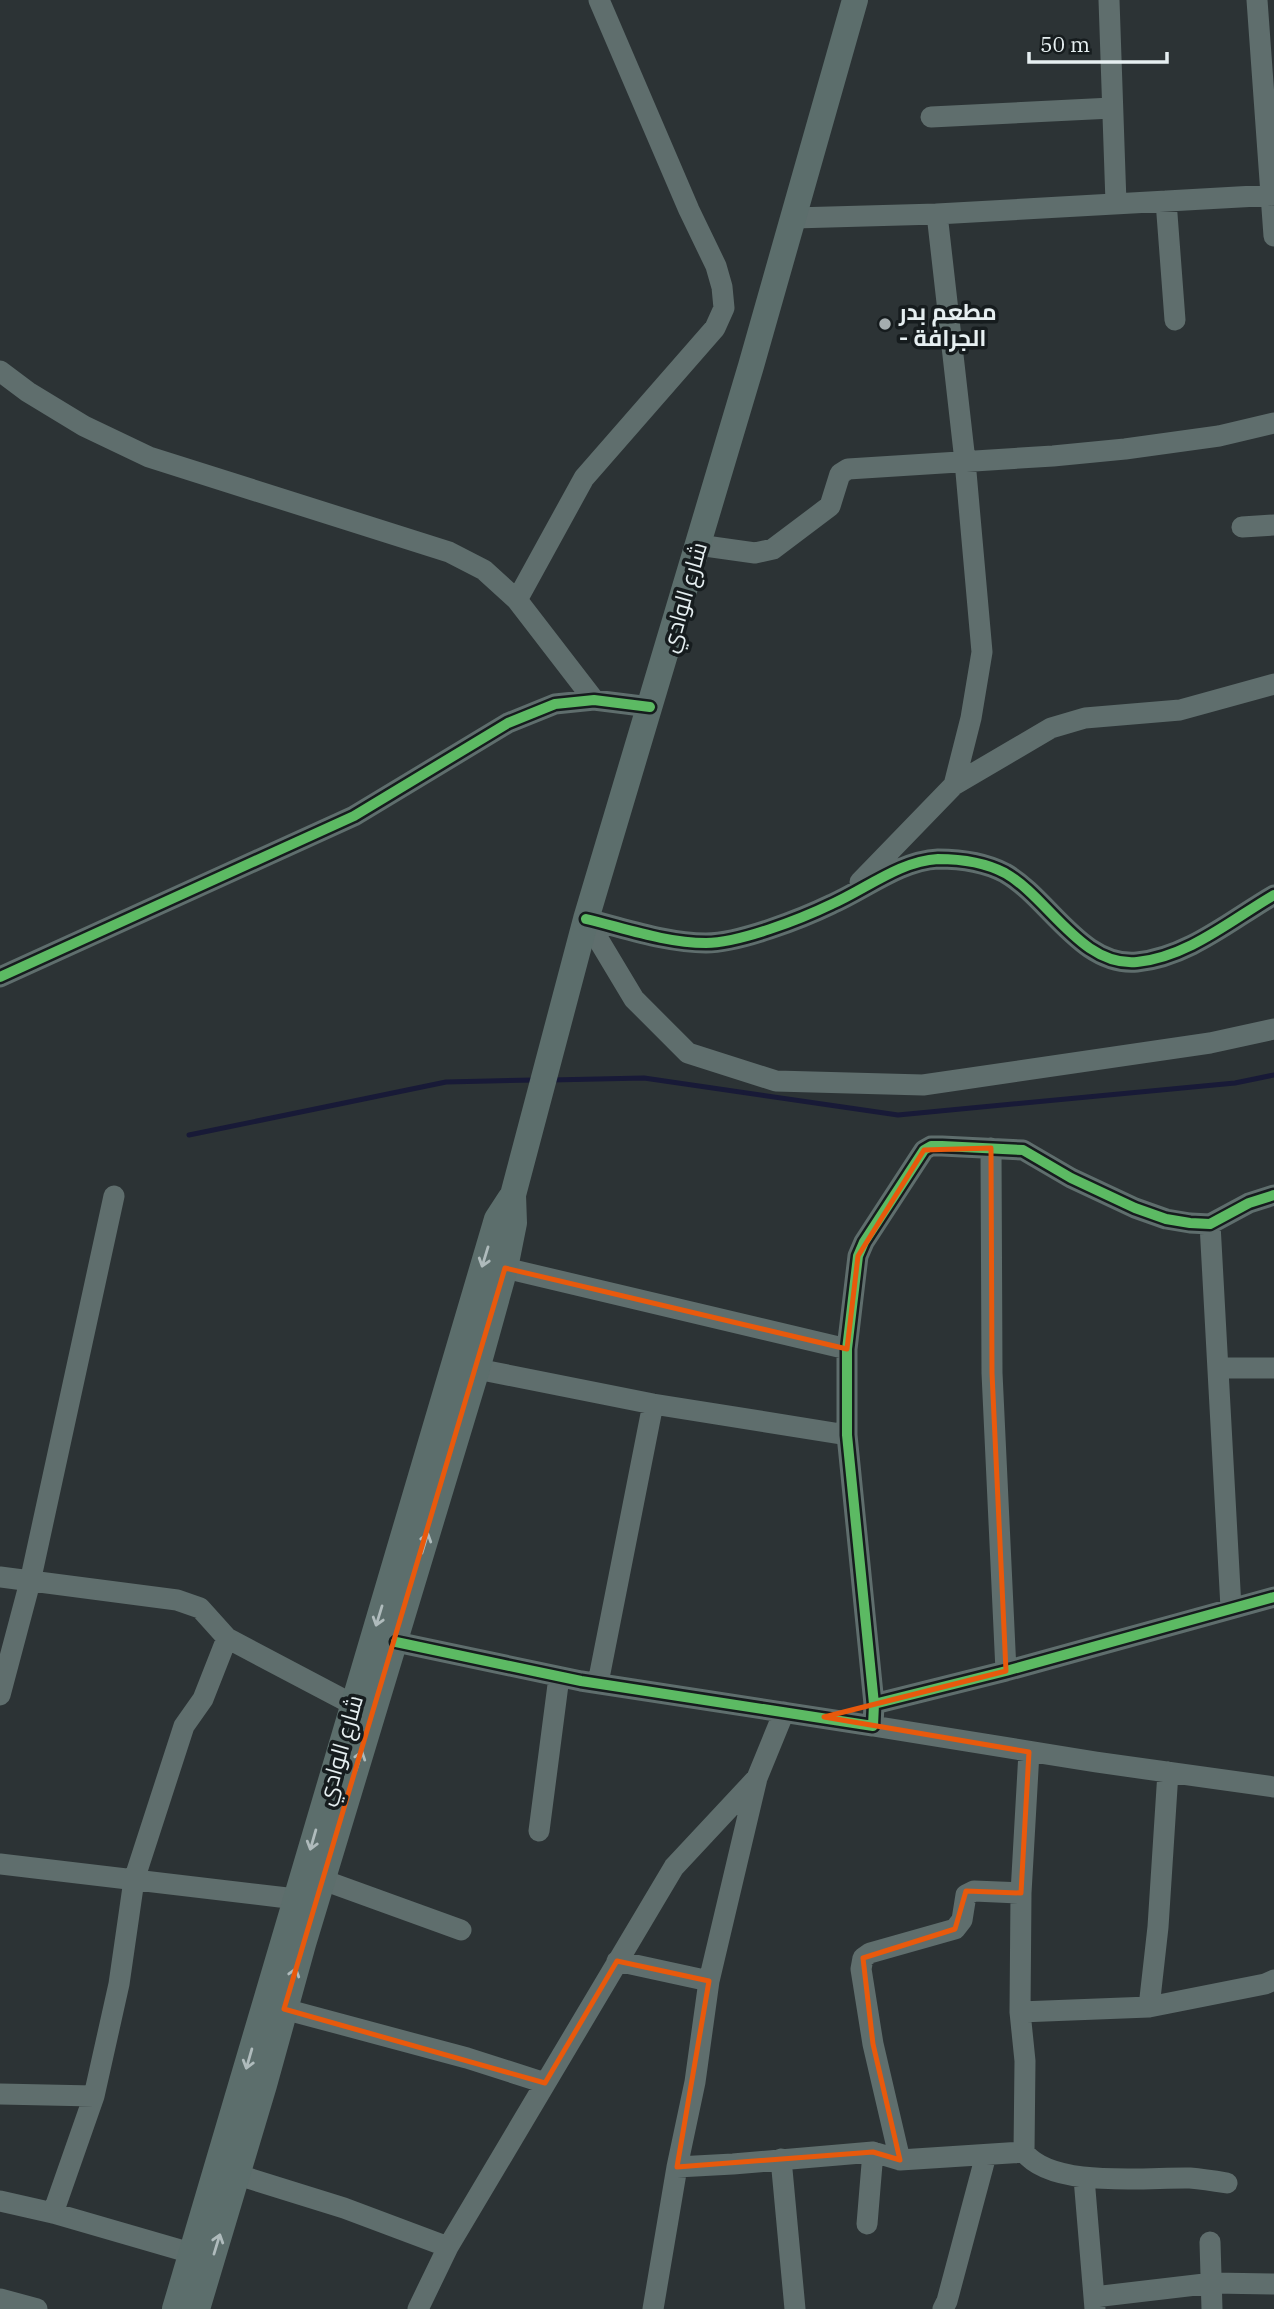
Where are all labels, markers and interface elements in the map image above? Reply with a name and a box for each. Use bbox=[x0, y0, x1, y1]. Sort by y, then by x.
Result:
scale bar bbox=[1029, 21, 1167, 65]
text: 50 m bbox=[1040, 30, 1090, 58]
place label: مطعم بدر - الجرافة bbox=[898, 296, 997, 352]
marker: مطعم بدر - الجرافة bbox=[877, 316, 893, 332]
street label: شارع الوادي bbox=[653, 538, 717, 657]
one-way arrow bbox=[478, 1245, 491, 1267]
one-way arrow bbox=[420, 1532, 433, 1554]
one-way arrow bbox=[371, 1604, 384, 1626]
street label: شارع الوادي bbox=[309, 1691, 373, 1810]
one-way arrow bbox=[354, 1750, 367, 1772]
one-way arrow bbox=[305, 1829, 318, 1851]
one-way arrow bbox=[287, 1967, 300, 1989]
one-way arrow bbox=[242, 2048, 255, 2070]
one-way arrow bbox=[211, 2233, 224, 2255]

